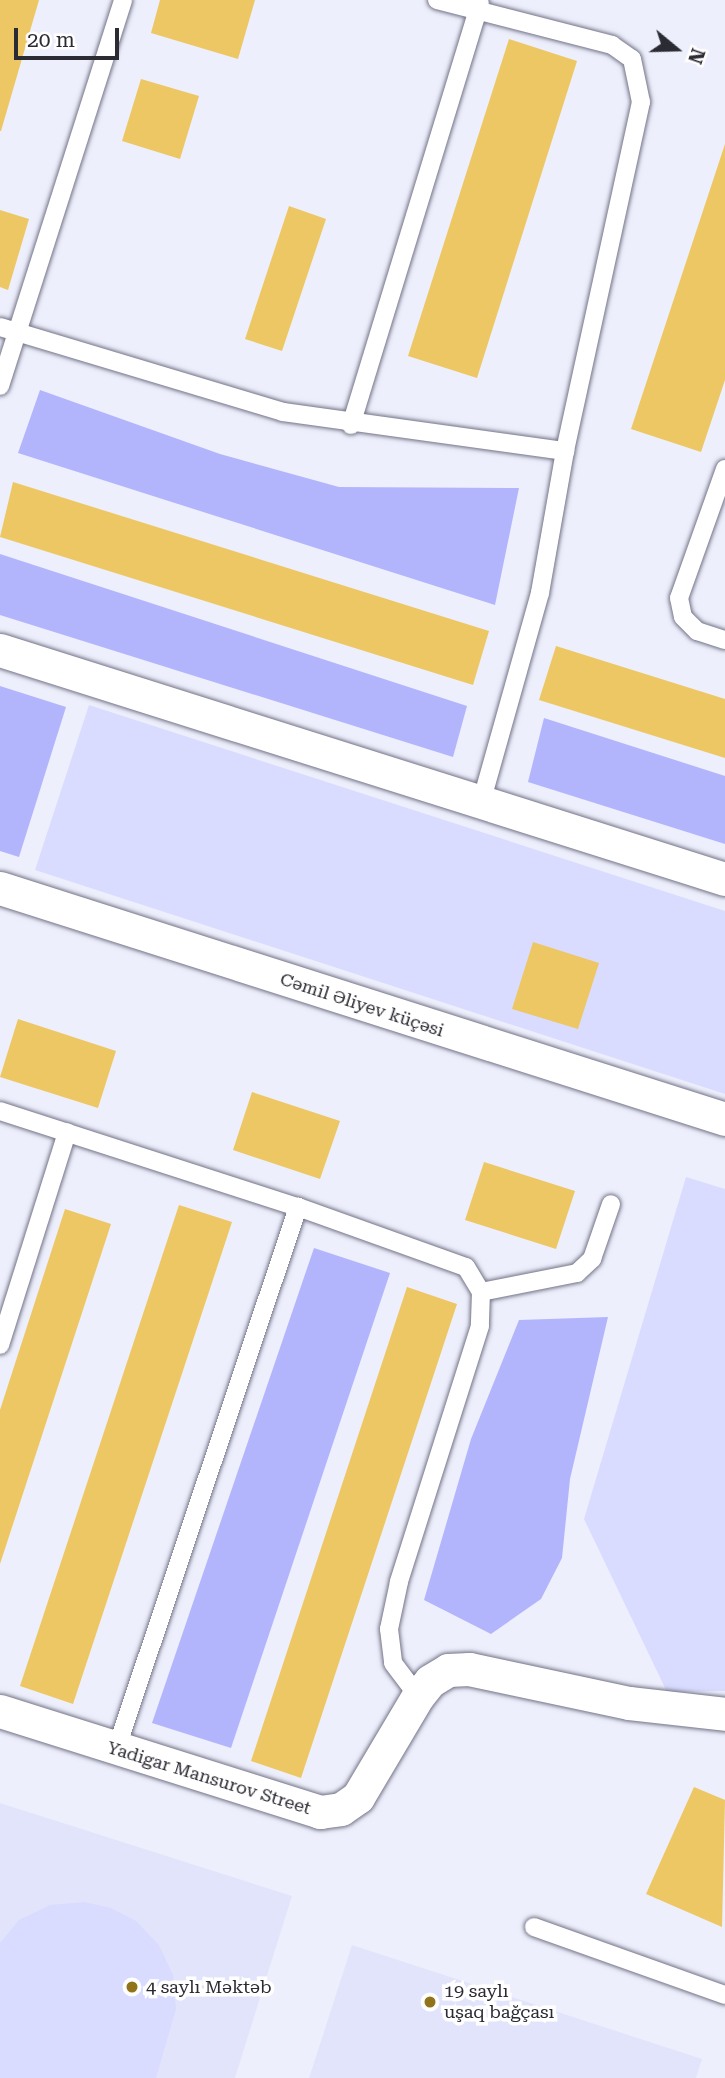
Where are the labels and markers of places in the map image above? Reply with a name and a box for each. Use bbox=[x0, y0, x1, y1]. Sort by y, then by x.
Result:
place label: 4 saylı Məktəb bbox=[146, 1976, 272, 1998]
marker: 4 saylı Məktəb bbox=[124, 1979, 140, 1995]
place label: 19 saylı uşaq bağçası bbox=[444, 1981, 554, 2024]
marker: 19 saylı uşaq bağçası bbox=[422, 1994, 438, 2010]

